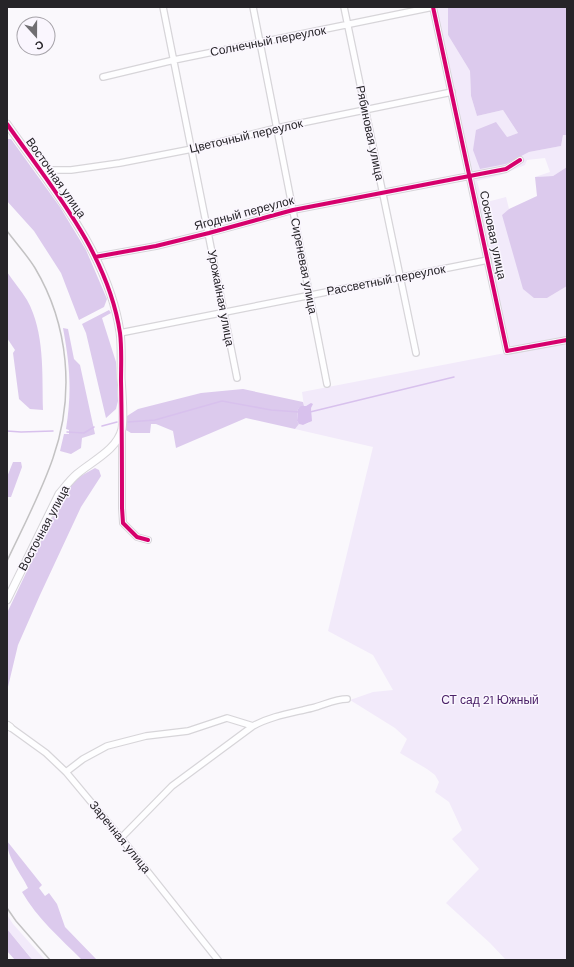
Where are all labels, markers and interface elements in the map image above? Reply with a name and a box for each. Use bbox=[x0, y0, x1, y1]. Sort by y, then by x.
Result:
north arrow bbox=[16, 16, 56, 56]
street label: Солнечный переулок bbox=[209, 22, 328, 60]
text: С bbox=[33, 37, 46, 53]
street label: Рябиновая улица bbox=[352, 84, 388, 182]
street label: Цветочный переулок bbox=[188, 115, 305, 157]
street label: Восточная улица bbox=[22, 135, 90, 222]
street label: Сосновая улица bbox=[476, 189, 510, 281]
street label: Ягодный переулок bbox=[192, 192, 296, 234]
street label: Сиреневая улица bbox=[287, 217, 321, 316]
street label: Урожайная улица bbox=[204, 249, 238, 348]
street label: Рассветный переулок bbox=[325, 260, 447, 299]
street label: Восточная улица bbox=[15, 482, 73, 574]
park label: СТ сад 21 Южный bbox=[441, 692, 539, 708]
street label: Заречная улица bbox=[86, 797, 154, 877]

